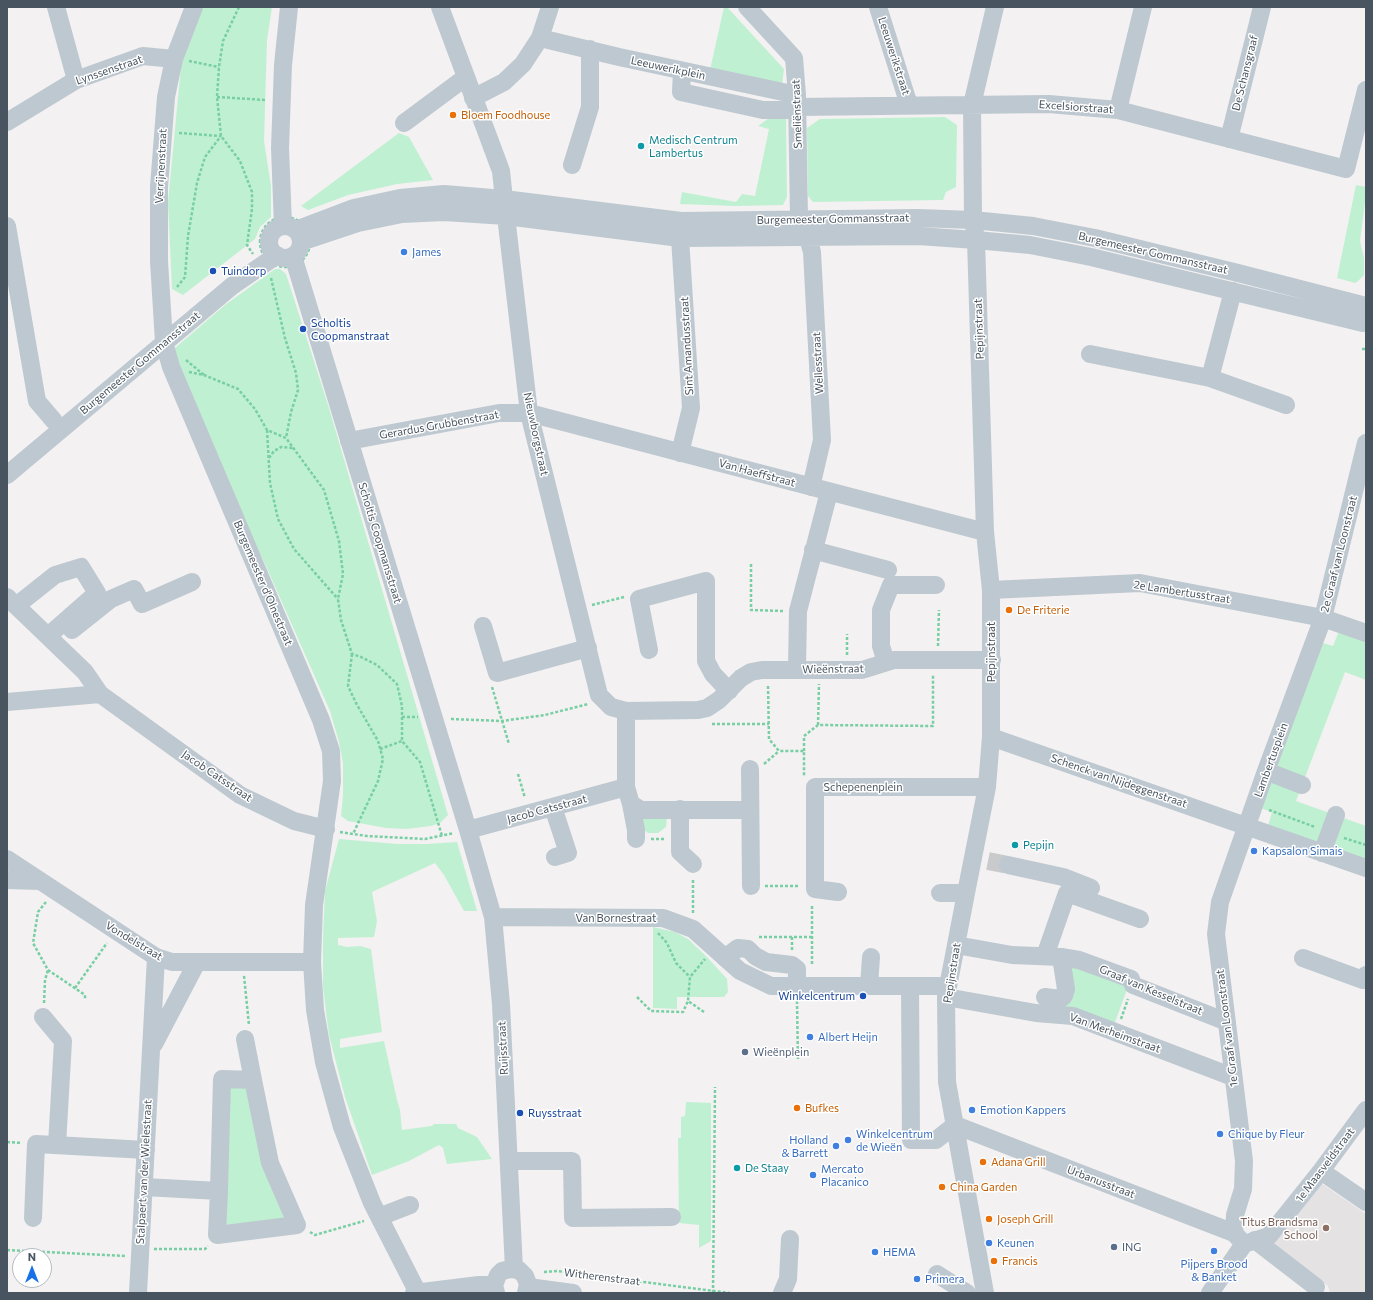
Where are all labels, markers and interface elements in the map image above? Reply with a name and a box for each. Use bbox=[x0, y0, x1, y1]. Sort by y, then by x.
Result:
street label: Leeuwerikstraat bbox=[875, 15, 913, 97]
street label: De Schansgraaf bbox=[1229, 34, 1261, 112]
street label: Lynssenstraat bbox=[74, 52, 144, 88]
street label: Leeuwerikplein bbox=[630, 54, 706, 82]
street label: Smeliënstraat bbox=[789, 79, 805, 149]
street label: Excelsiorstraat bbox=[1038, 98, 1114, 116]
place label: Bloem Foodhouse bbox=[461, 108, 550, 122]
marker: Bloem Foodhouse bbox=[448, 110, 458, 120]
street label: Verrijnenstraat bbox=[152, 128, 170, 204]
place label: Medisch Centrum Lambertus bbox=[649, 133, 738, 159]
marker: Medisch Centrum Lambertus bbox=[636, 141, 646, 151]
street label: Burgemeester Gommansstraat bbox=[756, 211, 910, 227]
street label: Burgemeester Gommansstraat bbox=[1077, 229, 1229, 277]
place label: James bbox=[412, 245, 441, 259]
marker: James bbox=[399, 247, 409, 257]
place label: Tuindorp bbox=[221, 264, 266, 278]
marker: Tuindorp bbox=[208, 266, 218, 276]
street label: Sint Amandusstraat bbox=[678, 296, 696, 396]
street label: Pepijnstraat bbox=[971, 298, 987, 360]
street label: Burgemeester Gommansstraat bbox=[77, 309, 203, 417]
place label: Scholtis Coopmanstraat bbox=[311, 316, 390, 342]
marker: Scholtis Coopmanstraat bbox=[298, 324, 308, 334]
street label: Wellesstraat bbox=[810, 331, 826, 395]
street label: Nieuwborgstraat bbox=[521, 391, 551, 477]
street label: Gerardus Grubbenstraat bbox=[378, 408, 500, 442]
street label: Van Haeffstraat bbox=[717, 456, 797, 490]
street label: Scholtis Coopmansstraat bbox=[355, 481, 405, 605]
street label: 2e Graaf van Loonstraat bbox=[1318, 494, 1360, 614]
street label: Burgemeester d'Olnestraat bbox=[231, 519, 295, 647]
street label: 2e Lambertusstraat bbox=[1133, 578, 1231, 606]
place label: De Friterie bbox=[1017, 603, 1070, 617]
marker: De Friterie bbox=[1004, 605, 1014, 615]
street label: Pepijnstraat bbox=[984, 622, 998, 682]
street label: Wieënstraat bbox=[802, 662, 864, 676]
street label: Lambertusplein bbox=[1251, 721, 1291, 799]
street label: Jacob Catsstraat bbox=[179, 748, 255, 804]
street label: Schenck van Nijdeggenstraat bbox=[1049, 751, 1189, 811]
street label: Schepenenplein bbox=[824, 780, 902, 794]
street label: Jacob Catsstraat bbox=[506, 792, 588, 826]
place label: Pepijn bbox=[1023, 838, 1054, 852]
marker: Pepijn bbox=[1010, 840, 1020, 850]
place label: Kapsalon Simais bbox=[1262, 844, 1343, 858]
marker: Kapsalon Simais bbox=[1249, 846, 1259, 856]
street label: Van Bornestraat bbox=[575, 911, 657, 925]
street label: Vondelstraat bbox=[103, 919, 165, 963]
street label: Pepijnstraat bbox=[941, 942, 963, 1004]
street label: Graaf van Kesselstraat bbox=[1097, 962, 1205, 1018]
street label: 1e Graaf van Loonstraat bbox=[1213, 969, 1241, 1087]
place label: Winkelcentrum bbox=[778, 989, 855, 1003]
marker: Winkelcentrum bbox=[858, 991, 868, 1001]
street label: Van Merheimstraat bbox=[1068, 1010, 1162, 1056]
street label: Ruijsstraat bbox=[495, 1021, 511, 1075]
place label: Albert Heijn bbox=[818, 1030, 878, 1044]
marker: Albert Heijn bbox=[805, 1032, 815, 1042]
place label: Wieënplein bbox=[753, 1045, 809, 1059]
marker: Wieënplein bbox=[740, 1047, 750, 1057]
street label: Stalpaert van der Wielestraat bbox=[134, 1099, 154, 1245]
place label: Bufkes bbox=[805, 1101, 839, 1115]
marker: Bufkes bbox=[792, 1103, 802, 1113]
place label: Emotion Kappers bbox=[980, 1103, 1066, 1117]
marker: Emotion Kappers bbox=[967, 1105, 977, 1115]
place label: Ruysstraat bbox=[528, 1106, 582, 1120]
marker: Ruysstraat bbox=[515, 1108, 525, 1118]
street label: 1e Maasveldstraat bbox=[1293, 1125, 1357, 1205]
place label: Winkelcentrum de Wieën bbox=[856, 1127, 933, 1153]
place label: Chique by Fleur bbox=[1228, 1127, 1305, 1141]
marker: Chique by Fleur bbox=[1215, 1129, 1225, 1139]
place label: Holland & Barrett bbox=[782, 1133, 828, 1159]
marker: Winkelcentrum de Wieën bbox=[843, 1135, 853, 1145]
marker: Holland & Barrett bbox=[831, 1141, 841, 1151]
place label: Adana Grill bbox=[991, 1155, 1045, 1169]
marker: Adana Grill bbox=[978, 1157, 988, 1167]
place label: De Staay bbox=[745, 1161, 789, 1175]
place label: Mercato Placanico bbox=[821, 1162, 869, 1188]
marker: De Staay bbox=[732, 1163, 742, 1173]
street label: Urbanusstraat bbox=[1065, 1163, 1137, 1201]
marker: Mercato Placanico bbox=[808, 1170, 818, 1180]
place label: China Garden bbox=[950, 1180, 1017, 1194]
marker: China Garden bbox=[937, 1182, 947, 1192]
place label: Joseph Grill bbox=[997, 1212, 1053, 1226]
marker: Joseph Grill bbox=[984, 1214, 994, 1224]
place label: Titus Brandsma School bbox=[1240, 1215, 1318, 1241]
marker: Titus Brandsma School bbox=[1321, 1223, 1331, 1233]
place label: Keunen bbox=[997, 1236, 1034, 1250]
marker: Keunen bbox=[984, 1238, 994, 1248]
place label: ING bbox=[1122, 1240, 1141, 1254]
marker: ING bbox=[1109, 1242, 1119, 1252]
place label: HEMA bbox=[883, 1245, 916, 1259]
marker: Pijpers Brood & Banket bbox=[1209, 1246, 1219, 1256]
marker: HEMA bbox=[870, 1247, 880, 1257]
north arrow bbox=[12, 1248, 52, 1288]
text: N bbox=[28, 1250, 36, 1263]
place label: Francis bbox=[1002, 1254, 1038, 1268]
marker: Francis bbox=[989, 1256, 999, 1266]
place label: Pijpers Brood & Banket bbox=[1181, 1257, 1247, 1283]
street label: Witherenstraat bbox=[563, 1266, 641, 1288]
place label: Primera bbox=[925, 1272, 965, 1286]
marker: Primera bbox=[912, 1274, 922, 1284]

